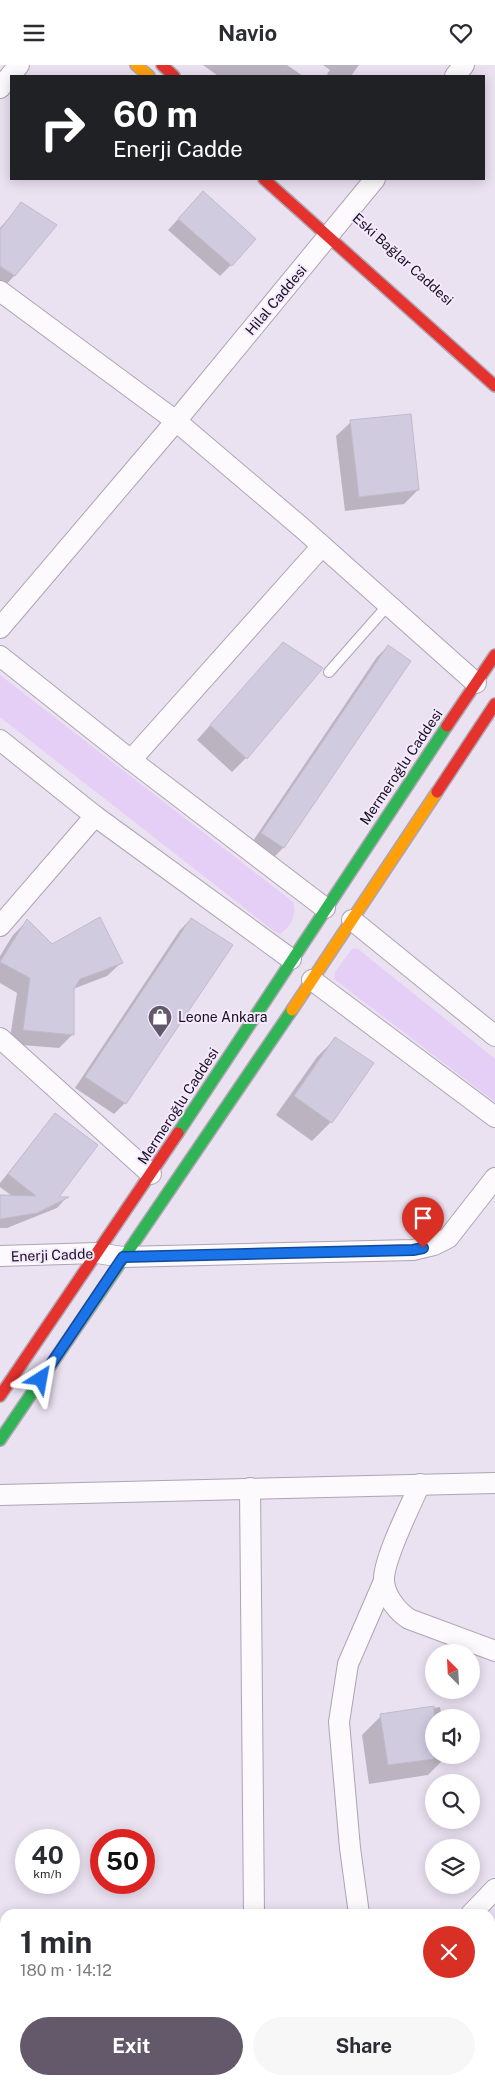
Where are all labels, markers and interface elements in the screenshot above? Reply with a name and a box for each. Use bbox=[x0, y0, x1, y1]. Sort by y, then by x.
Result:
icon: menu bbox=[20, 19, 48, 47]
icon: heart bbox=[447, 19, 475, 47]
text: Navio bbox=[218, 20, 277, 46]
text: 60 m bbox=[113, 94, 198, 135]
icon: right bbox=[30, 95, 95, 160]
text: Enerji Cadde bbox=[113, 136, 243, 162]
street label: Eski Bağlar Caddesi bbox=[350, 210, 456, 308]
street label: Hilal Caddesi bbox=[242, 262, 310, 338]
street label: Mermeroğlu Caddesi bbox=[356, 706, 446, 828]
shop icon: Leone Ankara bbox=[147, 1004, 173, 1038]
place label: Leone Ankara bbox=[178, 1009, 267, 1025]
street label: Mermeroğlu Caddesi bbox=[134, 1045, 222, 1167]
pin bbox=[402, 1197, 444, 1248]
icon: arrive bbox=[409, 1204, 437, 1232]
street label: Enerji Cadde bbox=[10, 1246, 94, 1264]
position arrow bbox=[14, 1352, 66, 1404]
north arrow bbox=[425, 1644, 480, 1699]
map controls bbox=[425, 1644, 480, 1894]
button: sound bbox=[425, 1709, 480, 1764]
button: search bbox=[425, 1774, 480, 1829]
speed limit sign: 50 bbox=[90, 1829, 155, 1894]
button: layers bbox=[425, 1839, 480, 1894]
text: 40 bbox=[31, 1840, 64, 1870]
text: km/h bbox=[33, 1867, 62, 1881]
text: 1 min bbox=[20, 1924, 92, 1960]
button: close bbox=[423, 1926, 475, 1978]
text: 180 m · 14:12 bbox=[20, 1961, 112, 1980]
button: Exit bbox=[20, 2017, 243, 2075]
button: Share bbox=[253, 2017, 475, 2075]

